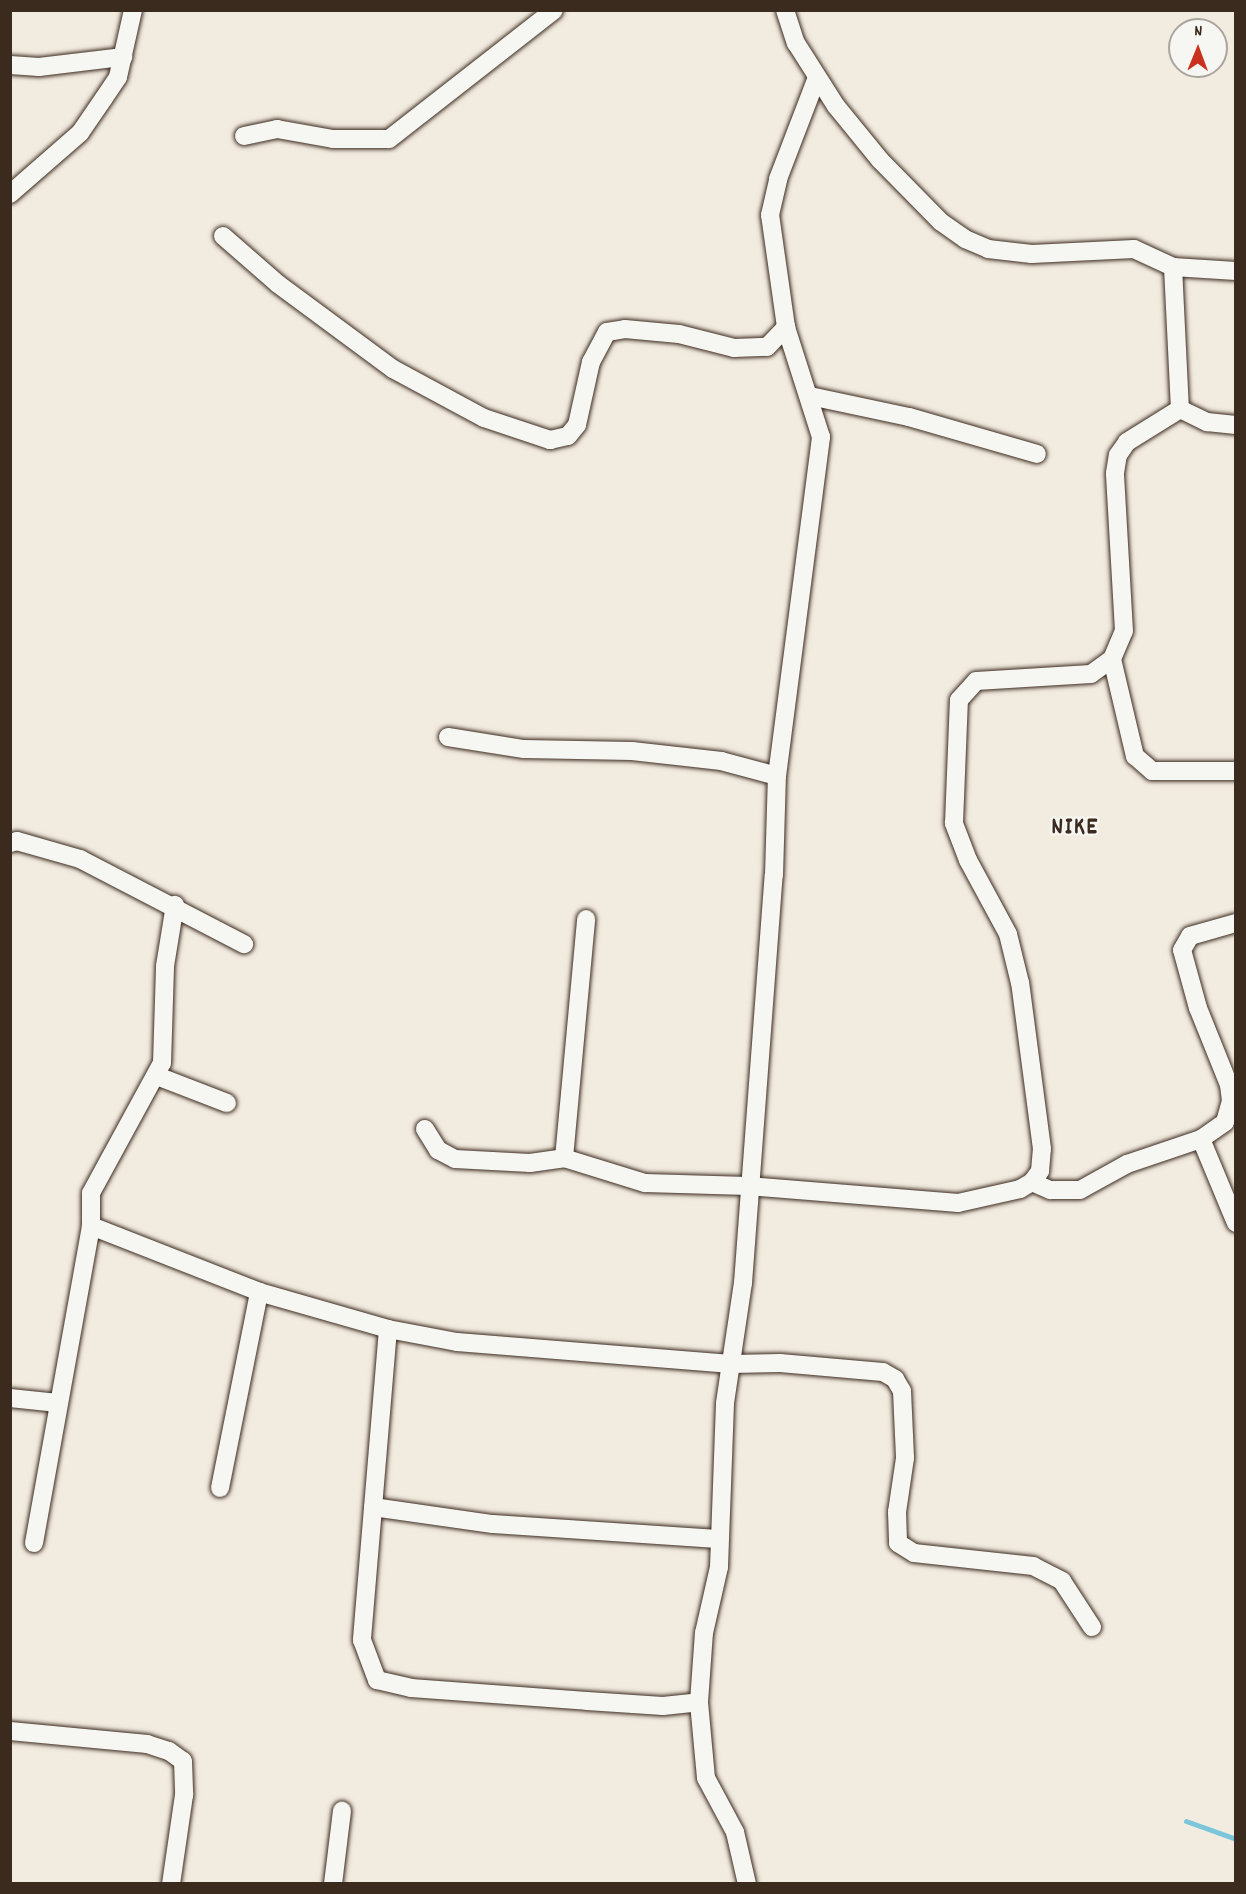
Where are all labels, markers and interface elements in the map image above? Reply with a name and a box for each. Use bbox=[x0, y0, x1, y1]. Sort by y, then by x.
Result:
north arrow bbox=[1168, 18, 1228, 78]
text: N bbox=[1194, 20, 1202, 43]
district label: NIKE bbox=[1051, 815, 1099, 843]

